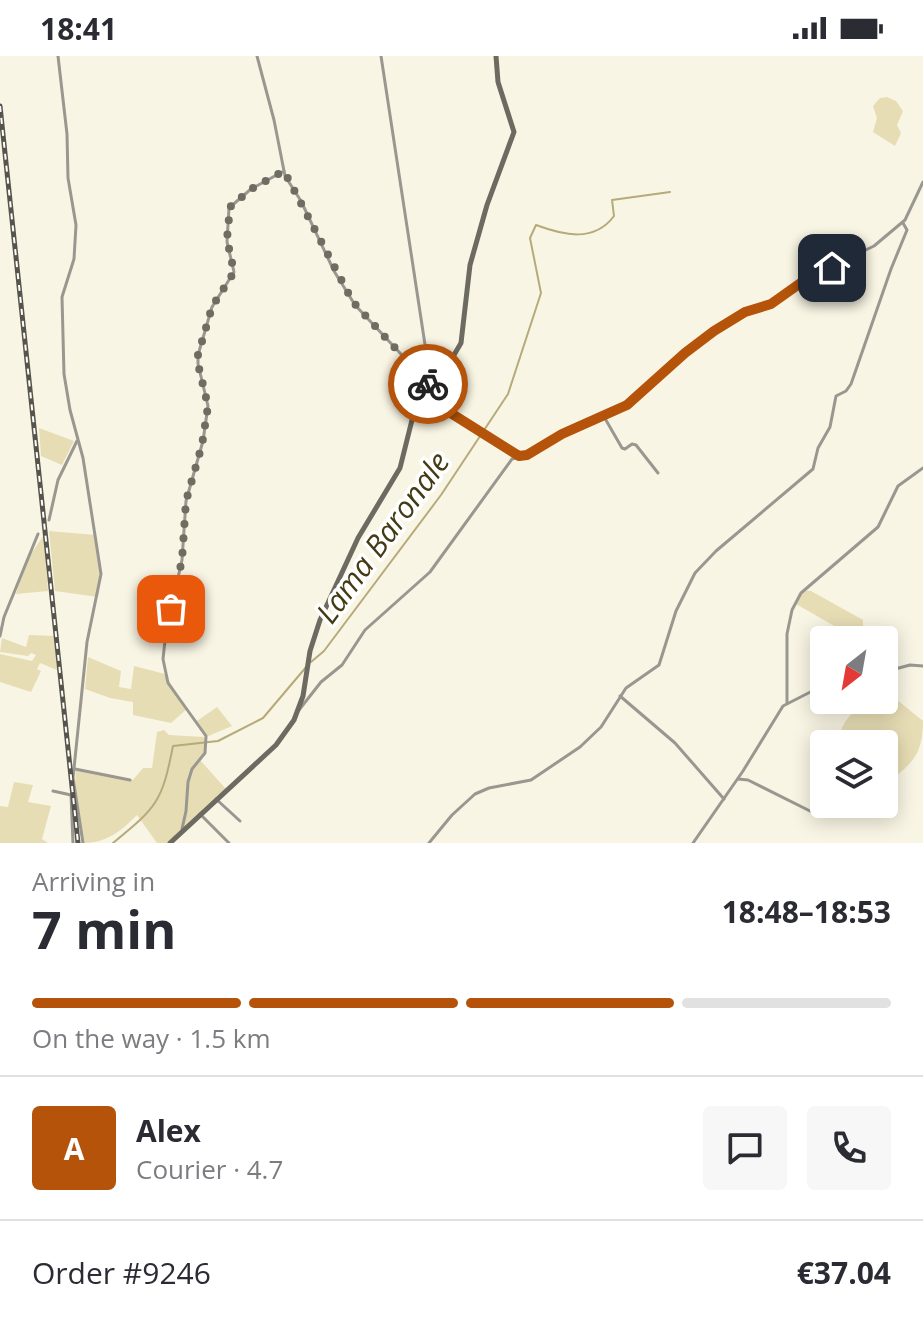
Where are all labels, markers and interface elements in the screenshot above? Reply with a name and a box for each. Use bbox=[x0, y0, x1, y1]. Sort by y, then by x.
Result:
text: 18:41 bbox=[40, 8, 117, 49]
pin bbox=[798, 234, 866, 302]
icon: home bbox=[810, 246, 854, 290]
courier bbox=[388, 344, 468, 424]
icon: bike bbox=[406, 362, 450, 406]
water label: Lama Baronale bbox=[306, 443, 458, 631]
pin bbox=[137, 575, 205, 643]
icon: bag bbox=[149, 587, 193, 631]
north arrow bbox=[810, 626, 898, 714]
map controls bbox=[810, 626, 898, 818]
button: layers bbox=[810, 730, 898, 818]
text: Arriving in bbox=[32, 863, 155, 899]
text: 18:48–18:53 bbox=[722, 891, 891, 932]
text: 7 min bbox=[32, 893, 176, 964]
text: On the way · 1.5 km bbox=[32, 1020, 271, 1056]
button: chat bbox=[703, 1106, 787, 1190]
button: phone bbox=[807, 1106, 891, 1190]
text: Alex bbox=[136, 1110, 201, 1151]
text: A bbox=[64, 1128, 84, 1169]
text: Courier · 4.7 bbox=[136, 1151, 283, 1187]
text: Order #9246 bbox=[32, 1252, 211, 1293]
text: €37.04 bbox=[797, 1252, 891, 1293]

